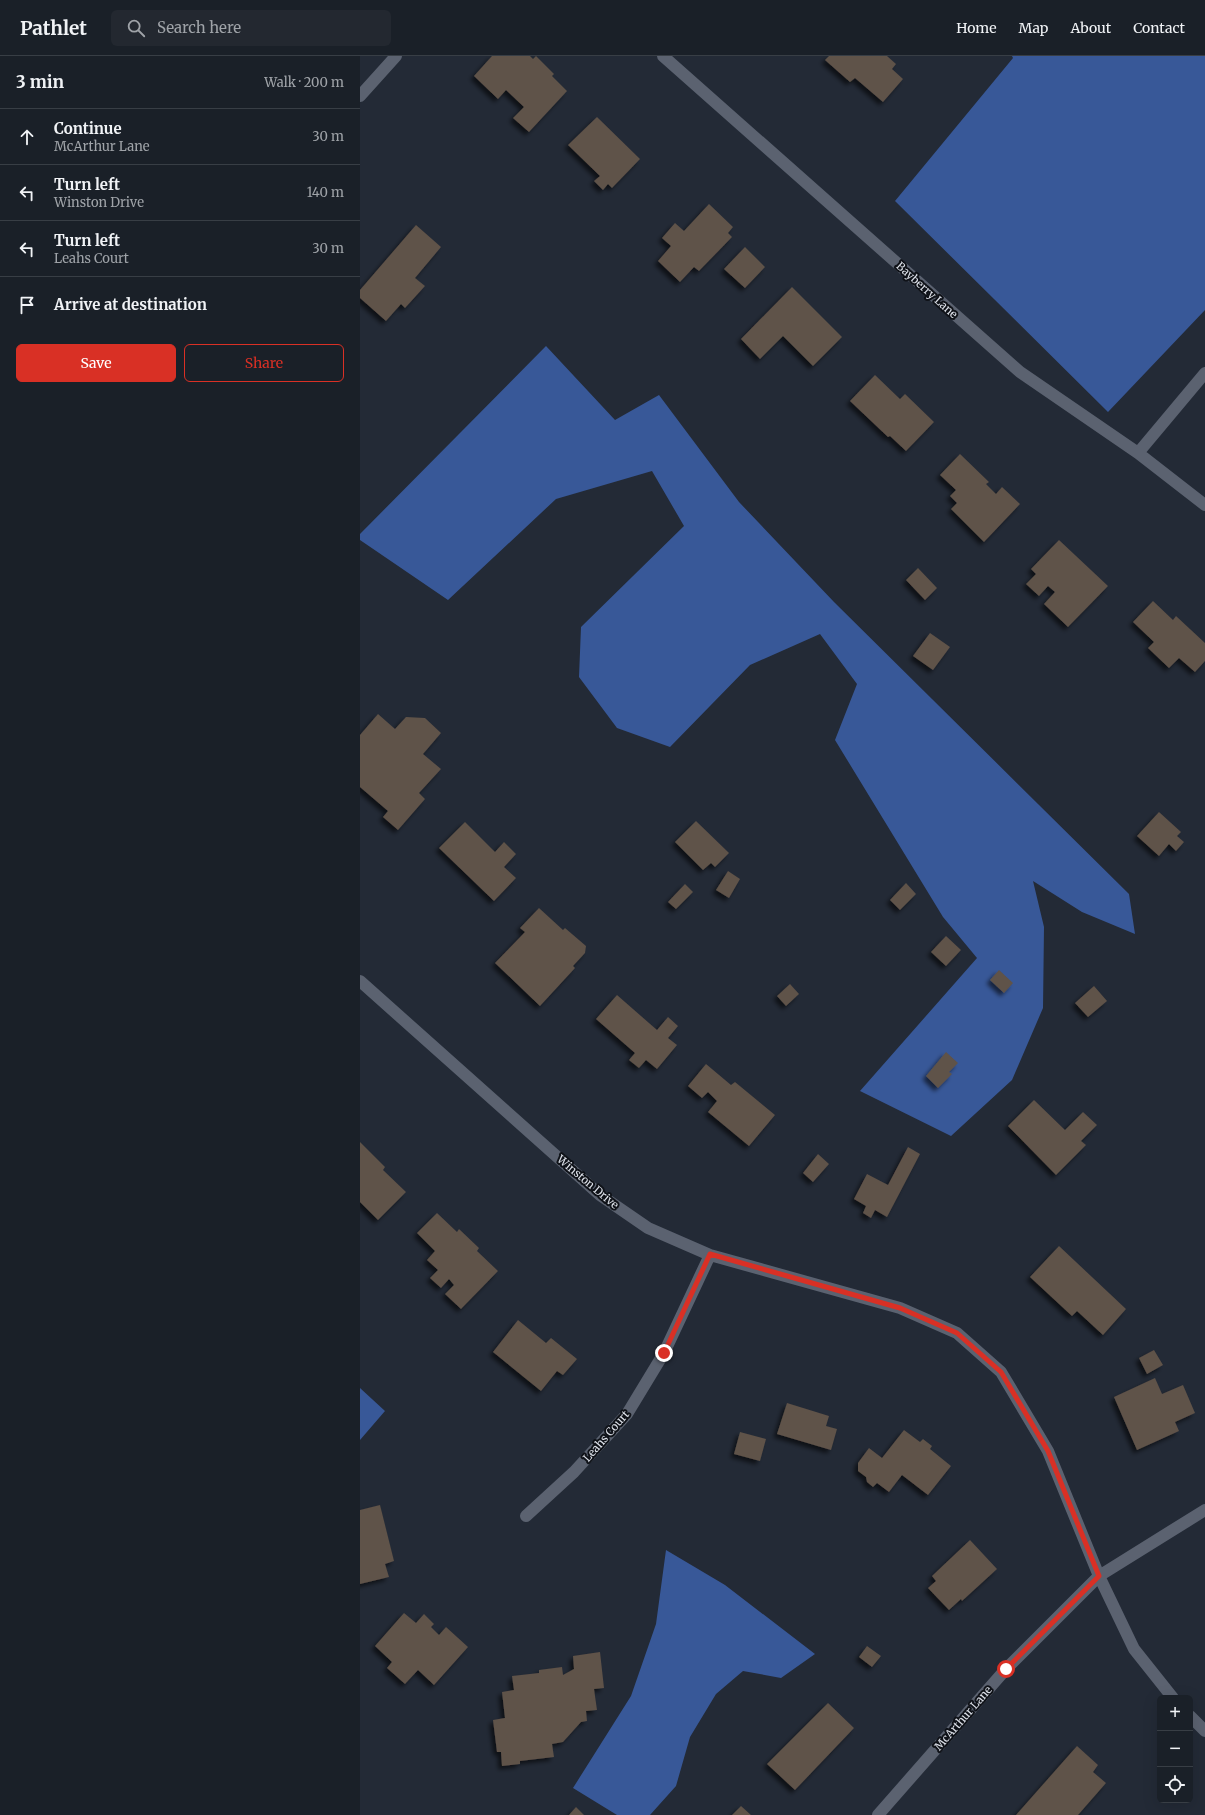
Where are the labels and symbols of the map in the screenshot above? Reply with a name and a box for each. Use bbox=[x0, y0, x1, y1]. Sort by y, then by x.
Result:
street label: Bayberry Lane bbox=[894, 259, 961, 321]
street label: Winston Drive bbox=[554, 1152, 622, 1212]
route end bbox=[655, 1344, 673, 1362]
street label: Leahs Court bbox=[580, 1407, 633, 1465]
route start bbox=[997, 1660, 1015, 1678]
street label: McArthur Lane bbox=[931, 1683, 995, 1753]

